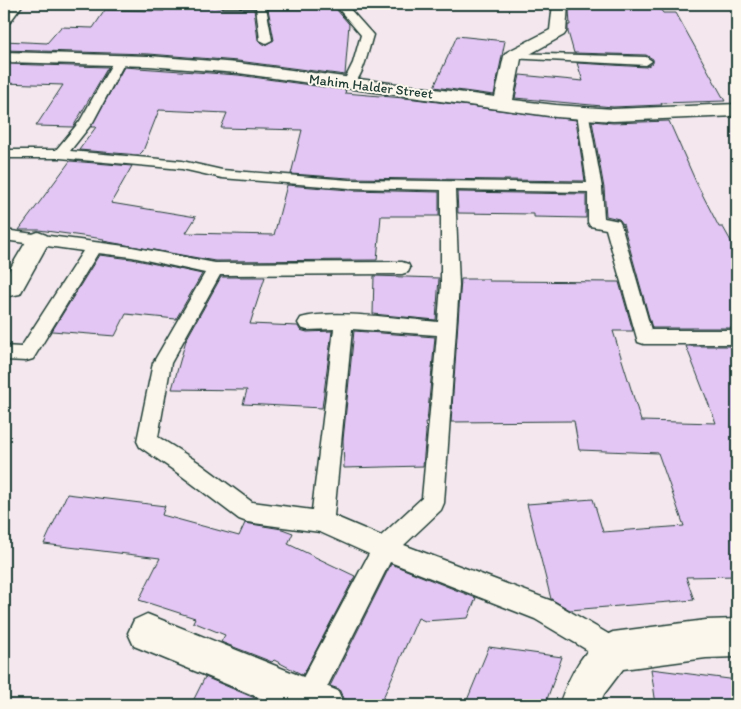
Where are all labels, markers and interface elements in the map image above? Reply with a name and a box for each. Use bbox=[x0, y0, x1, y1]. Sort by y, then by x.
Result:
street label: Mahim Halder Street bbox=[308, 70, 434, 103]

